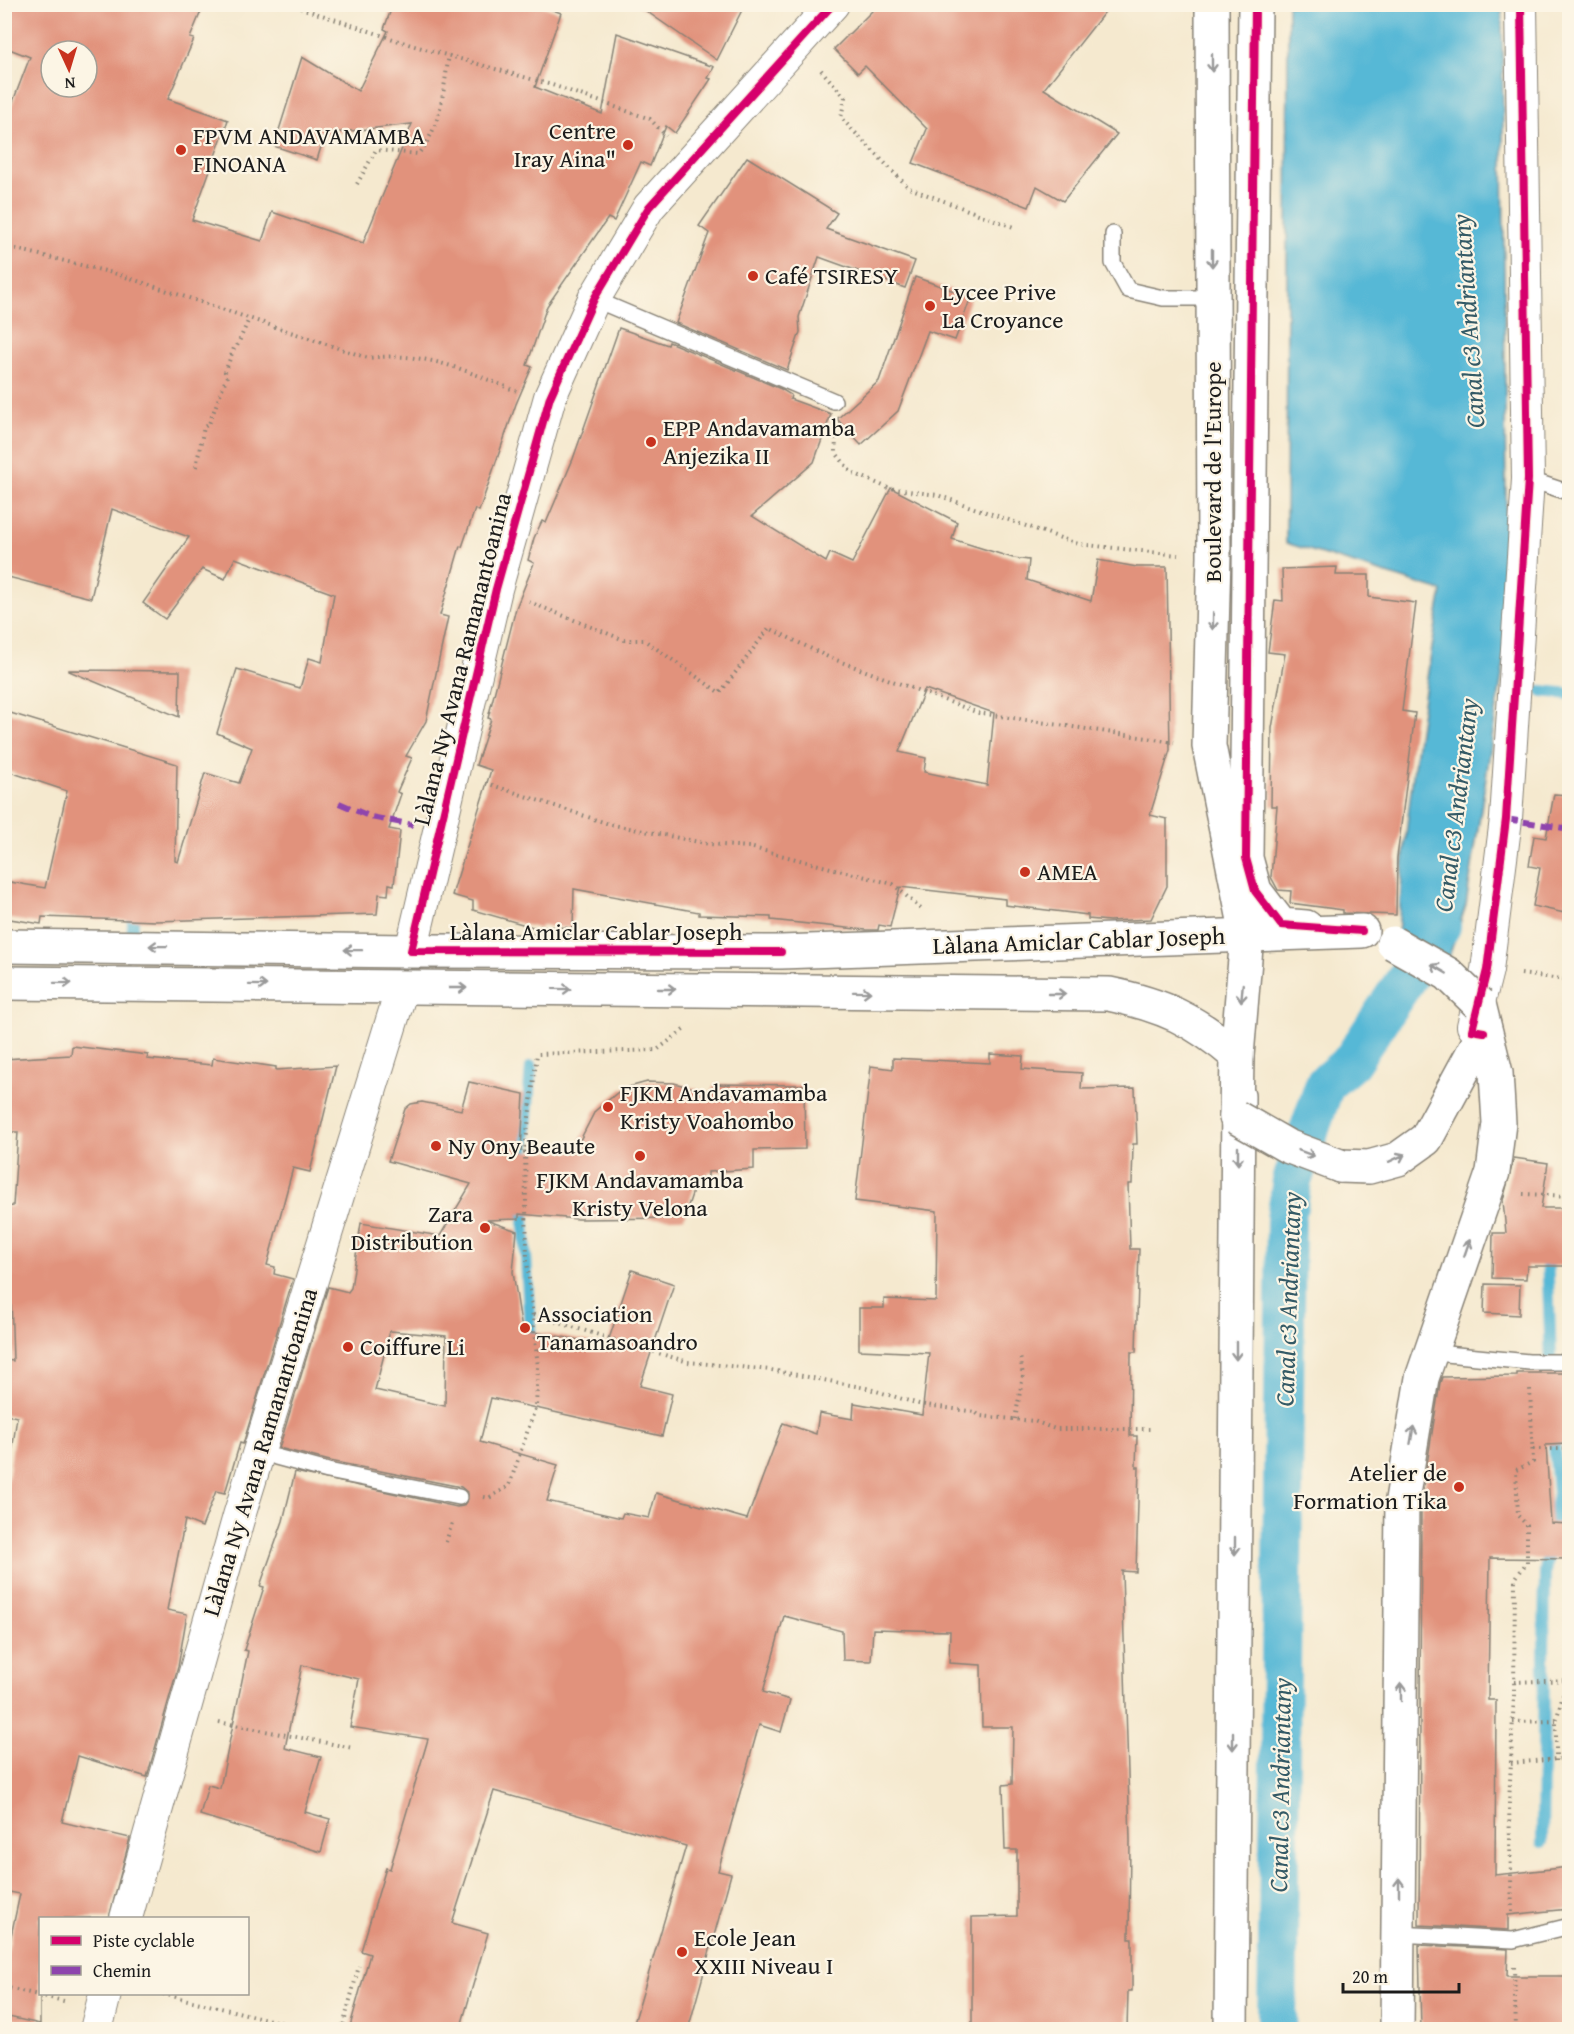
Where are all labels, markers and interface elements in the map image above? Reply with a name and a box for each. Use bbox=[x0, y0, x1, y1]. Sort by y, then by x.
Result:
north arrow bbox=[39, 39, 99, 99]
one-way arrow bbox=[1206, 52, 1218, 72]
text: N bbox=[64, 72, 76, 96]
place label: Centre Iray Aina" bbox=[514, 113, 616, 176]
place label: FPVM ANDAVAMAMBA FINOANA bbox=[193, 118, 426, 181]
marker: Centre Iray Aina" bbox=[621, 138, 635, 152]
marker: FPVM ANDAVAMAMBA FINOANA bbox=[174, 143, 188, 157]
water label: Canal c3 Andriantany bbox=[1441, 212, 1494, 430]
one-way arrow bbox=[1206, 247, 1218, 267]
place label: Café TSIRESY bbox=[765, 258, 898, 293]
marker: Café TSIRESY bbox=[746, 269, 760, 283]
place label: Lycee Prive La Croyance bbox=[942, 274, 1063, 337]
marker: Lycee Prive La Croyance bbox=[923, 299, 937, 313]
street label: Boulevard de l'Europe bbox=[1195, 362, 1230, 582]
place label: EPP Andavamamba Anjezika II bbox=[663, 410, 856, 473]
marker: EPP Andavamamba Anjezika II bbox=[644, 435, 658, 449]
street label: Làlana Ny Avana Ramanantoanina bbox=[403, 488, 520, 829]
one-way arrow bbox=[1207, 610, 1218, 630]
water label: Canal c3 Andriantany bbox=[1423, 696, 1488, 914]
place label: AMEA bbox=[1037, 854, 1098, 889]
marker: AMEA bbox=[1018, 865, 1032, 879]
street label: Làlana Amiclar Cablar Joseph bbox=[450, 914, 743, 949]
street label: Làlana Amiclar Cablar Joseph bbox=[932, 918, 1226, 963]
one-way arrow bbox=[148, 940, 168, 952]
one-way arrow bbox=[343, 944, 363, 956]
one-way arrow bbox=[1431, 963, 1448, 975]
one-way arrow bbox=[52, 977, 72, 988]
one-way arrow bbox=[247, 979, 267, 991]
one-way arrow bbox=[448, 982, 468, 994]
one-way arrow bbox=[551, 983, 571, 994]
one-way arrow bbox=[1236, 983, 1247, 1003]
one-way arrow bbox=[656, 984, 676, 995]
one-way arrow bbox=[851, 986, 871, 998]
one-way arrow bbox=[1046, 988, 1066, 1000]
place label: FJKM Andavamamba Kristy Voahombo bbox=[620, 1075, 828, 1138]
marker: FJKM Andavamamba Kristy Voahombo bbox=[601, 1100, 615, 1114]
place label: Ny Ony Beaute bbox=[448, 1128, 595, 1163]
marker: Ny Ony Beaute bbox=[429, 1139, 443, 1153]
one-way arrow bbox=[1232, 1145, 1244, 1165]
marker: FJKM Andavamamba Kristy Velona bbox=[633, 1149, 647, 1163]
one-way arrow bbox=[1296, 1149, 1315, 1160]
one-way arrow bbox=[1387, 1151, 1405, 1163]
place label: FJKM Andavamamba Kristy Velona bbox=[536, 1162, 744, 1225]
water label: Canal c3 Andriantany bbox=[1264, 1191, 1311, 1407]
place label: Zara Distribution bbox=[351, 1196, 474, 1259]
marker: Zara Distribution bbox=[478, 1221, 492, 1235]
one-way arrow bbox=[1463, 1239, 1474, 1258]
street label: Làlana Ny Avana Ramanantoanina bbox=[193, 1283, 326, 1620]
place label: Association Tanamasoandro bbox=[537, 1296, 698, 1359]
marker: Association Tanamasoandro bbox=[518, 1321, 532, 1335]
place label: Coiffure Li bbox=[360, 1329, 465, 1364]
marker: Coiffure Li bbox=[341, 1340, 355, 1354]
one-way arrow bbox=[1230, 1340, 1242, 1360]
one-way arrow bbox=[1407, 1425, 1418, 1445]
place label: Atelier de Formation Tika bbox=[1293, 1455, 1448, 1518]
marker: Atelier de Formation Tika bbox=[1452, 1480, 1466, 1494]
one-way arrow bbox=[1229, 1535, 1241, 1555]
water label: Canal c3 Andriantany bbox=[1258, 1677, 1301, 1893]
one-way arrow bbox=[1395, 1683, 1407, 1703]
one-way arrow bbox=[1227, 1730, 1239, 1750]
one-way arrow bbox=[1394, 1878, 1405, 1898]
legend bbox=[39, 1917, 249, 1995]
place label: Ecole Jean XXIII Niveau I bbox=[694, 1920, 833, 1983]
text: Piste cyclable bbox=[93, 1927, 195, 1954]
marker: Ecole Jean XXIII Niveau I bbox=[675, 1945, 689, 1959]
scale bar bbox=[1343, 1956, 1458, 1994]
text: Chemin bbox=[93, 1957, 151, 1984]
text: 20 m bbox=[1352, 1963, 1388, 1990]

